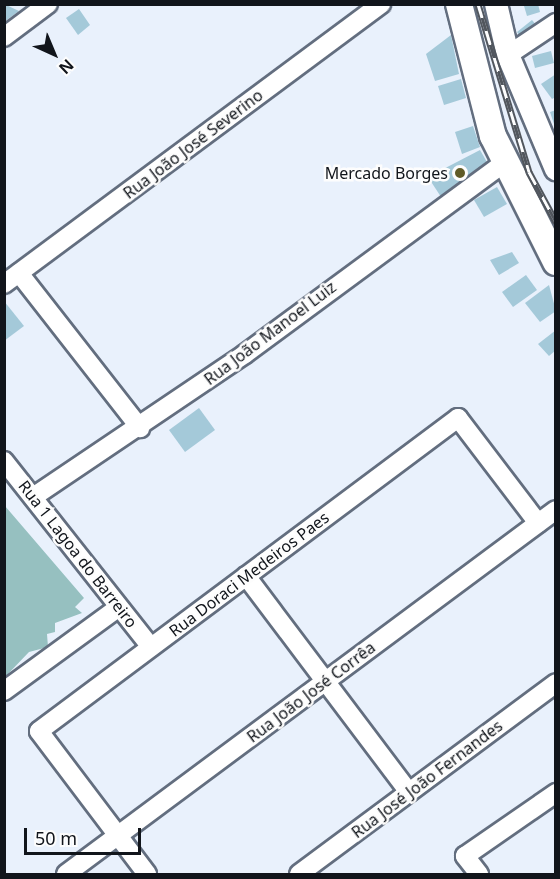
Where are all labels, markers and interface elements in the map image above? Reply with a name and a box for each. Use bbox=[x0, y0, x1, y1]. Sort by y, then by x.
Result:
north arrow bbox=[24, 24, 84, 84]
text: N bbox=[54, 55, 79, 79]
street label: Rua João José Severino bbox=[119, 85, 267, 203]
place label: Mercado Borges bbox=[325, 163, 448, 183]
marker: Mercado Borges bbox=[453, 166, 467, 180]
street label: Rua João Manoel Luiz bbox=[200, 277, 340, 389]
street label: Rua 1 Lagoa do Barreiro bbox=[15, 477, 141, 631]
street label: Rua Doraci Medeiros Paes bbox=[165, 508, 333, 640]
street label: Rua João José Corrêa bbox=[243, 638, 379, 746]
street label: Rua José João Fernandes bbox=[348, 716, 506, 842]
scale bar bbox=[27, 816, 144, 854]
text: 50 m bbox=[35, 826, 77, 850]

